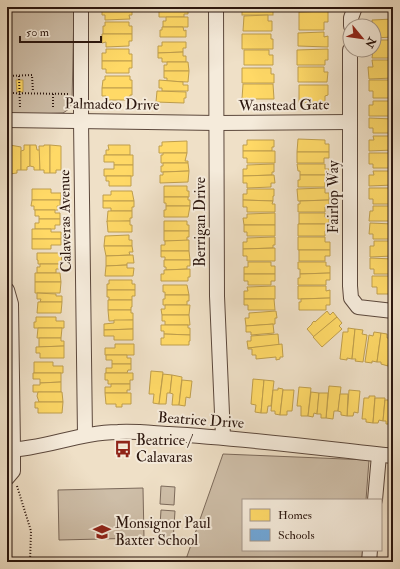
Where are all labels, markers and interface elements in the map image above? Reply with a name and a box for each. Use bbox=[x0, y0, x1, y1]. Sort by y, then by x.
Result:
scale bar bbox=[20, 18, 101, 44]
north arrow bbox=[342, 18, 382, 58]
text: 50 m bbox=[26, 25, 50, 40]
text: N bbox=[362, 34, 379, 51]
street label: Palmadeo Drive bbox=[65, 94, 159, 115]
street label: Wanstead Gate bbox=[237, 95, 330, 116]
street label: Fairlop Way bbox=[324, 160, 344, 233]
street label: Calaveras Avenue bbox=[55, 169, 76, 273]
street label: Berrigan Drive bbox=[191, 177, 210, 267]
street label: Beatrice Drive bbox=[157, 408, 245, 433]
place label: Beatrice / Calavaras bbox=[136, 431, 194, 467]
bus stop icon: Beatrice / Calavaras bbox=[113, 439, 133, 459]
legend bbox=[242, 499, 382, 551]
text: Homes bbox=[278, 508, 312, 523]
place label: Monsignor Paul Baxter School bbox=[115, 514, 211, 550]
school or university icon: Monsignor Paul Baxter School bbox=[92, 522, 112, 542]
text: Schools bbox=[278, 528, 315, 543]

